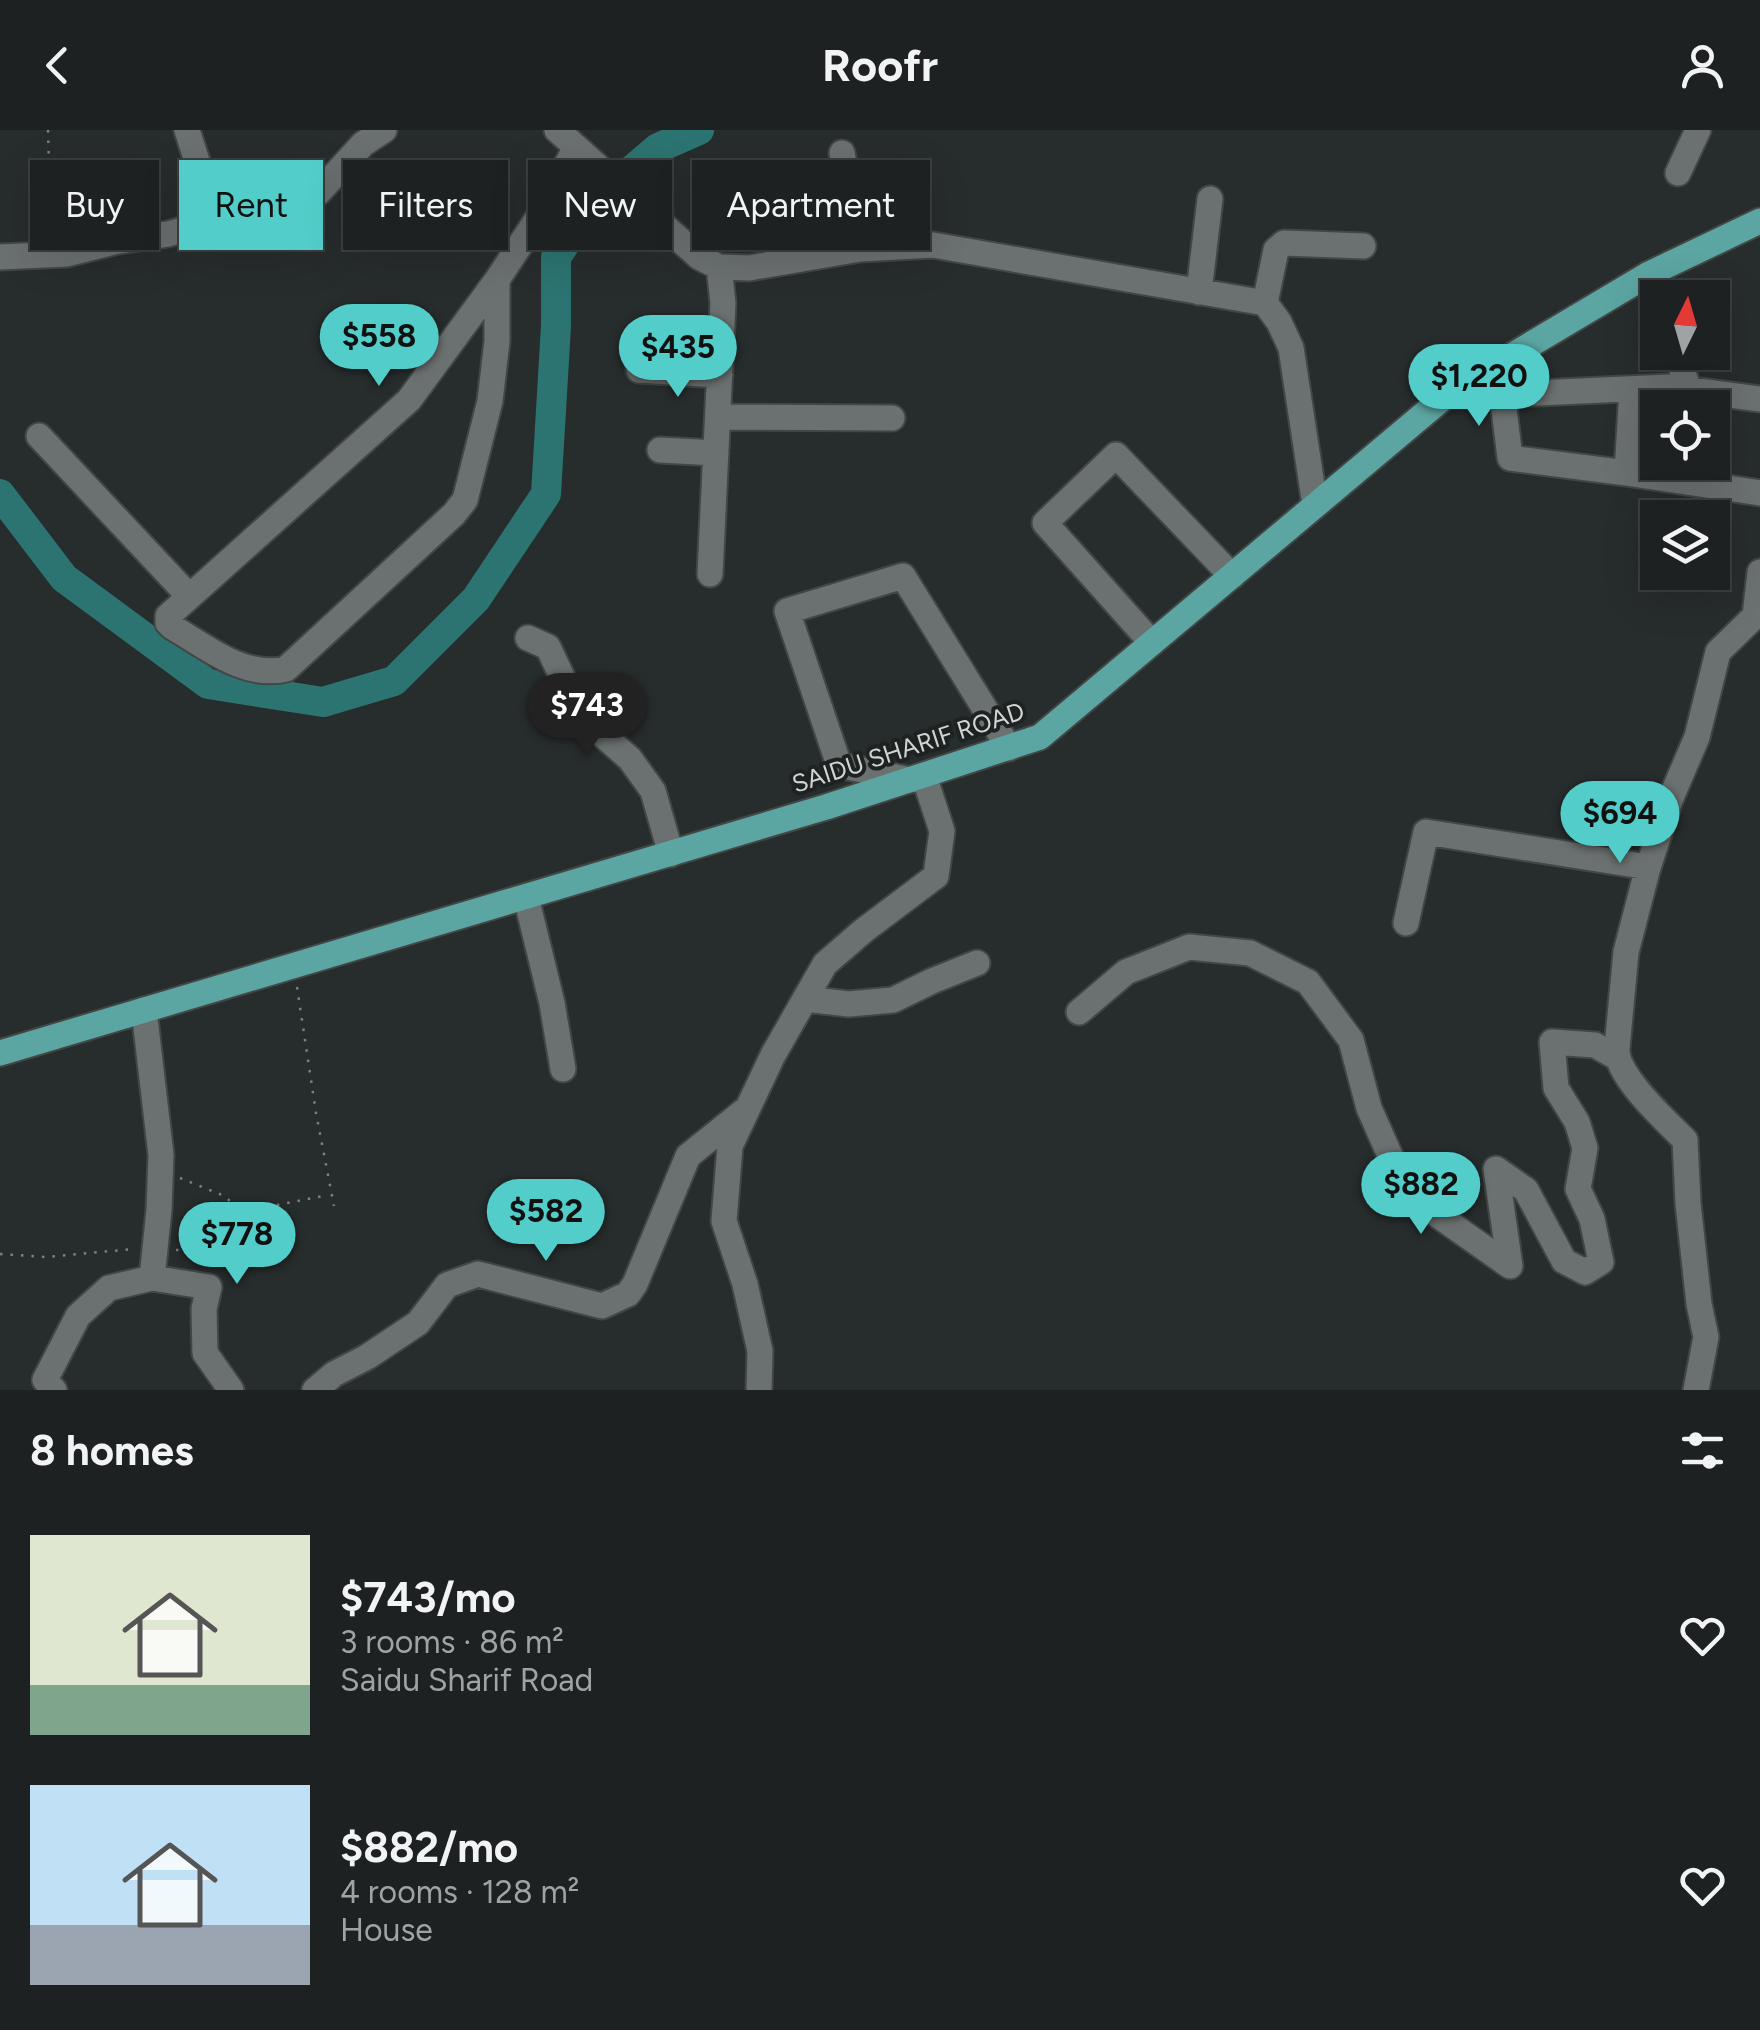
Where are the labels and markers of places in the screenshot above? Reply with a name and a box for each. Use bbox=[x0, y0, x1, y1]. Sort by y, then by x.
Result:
pin: $558 bbox=[320, 304, 438, 389]
pin: $435 bbox=[619, 315, 737, 400]
pin: $1,220 bbox=[1398, 344, 1560, 429]
pin: $743 bbox=[528, 673, 646, 758]
pin: $694 bbox=[1561, 781, 1679, 866]
pin: $882 bbox=[1362, 1152, 1480, 1237]
pin: $582 bbox=[487, 1179, 605, 1264]
pin: $778 bbox=[178, 1202, 296, 1287]

